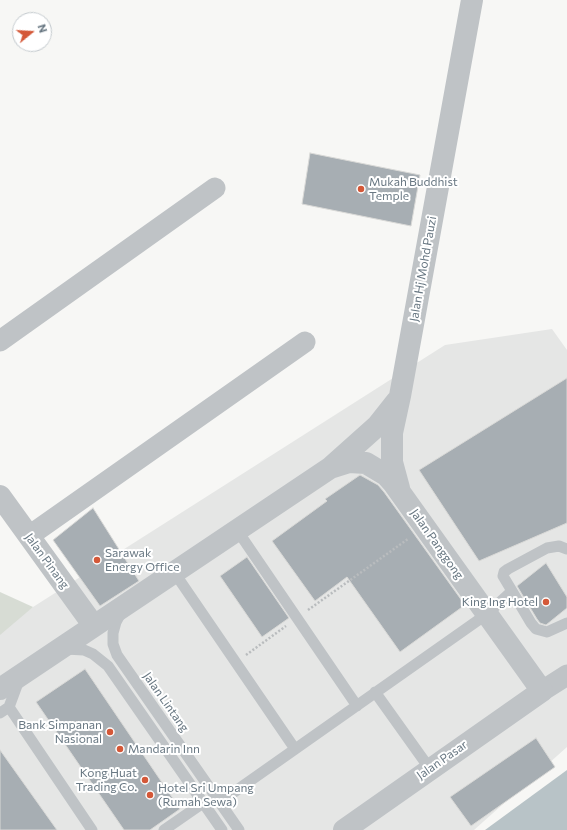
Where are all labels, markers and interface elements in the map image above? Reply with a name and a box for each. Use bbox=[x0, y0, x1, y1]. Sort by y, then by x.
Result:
north arrow bbox=[12, 12, 52, 52]
text: N bbox=[35, 22, 50, 34]
place label: Mukah Buddhist Temple bbox=[369, 175, 458, 203]
marker: Mukah Buddhist Temple bbox=[356, 184, 366, 194]
street label: Jalan Hj Mohd Pauzi bbox=[407, 215, 439, 323]
street label: Jalan Panggong bbox=[407, 506, 467, 582]
street label: Jalan Pinang bbox=[22, 530, 72, 592]
place label: Sarawak Energy Office bbox=[105, 546, 179, 574]
marker: Sarawak Energy Office bbox=[92, 555, 102, 565]
place label: King Ing Hotel bbox=[462, 595, 538, 609]
marker: King Ing Hotel bbox=[541, 597, 551, 607]
street label: Jalan Lintang bbox=[140, 669, 192, 735]
place label: Bank Simpanan Nasional bbox=[18, 718, 102, 746]
marker: Bank Simpanan Nasional bbox=[105, 727, 115, 737]
street label: Jalan Pasar bbox=[414, 737, 470, 783]
place label: Mandarin Inn bbox=[128, 742, 200, 756]
marker: Mandarin Inn bbox=[115, 744, 125, 754]
place label: Kong Huat Trading Co. bbox=[76, 766, 137, 794]
marker: Kong Huat Trading Co. bbox=[140, 775, 150, 785]
place label: Hotel Sri Umpang (Rumah Sewa) bbox=[158, 781, 254, 809]
marker: Hotel Sri Umpang (Rumah Sewa) bbox=[145, 790, 155, 800]

